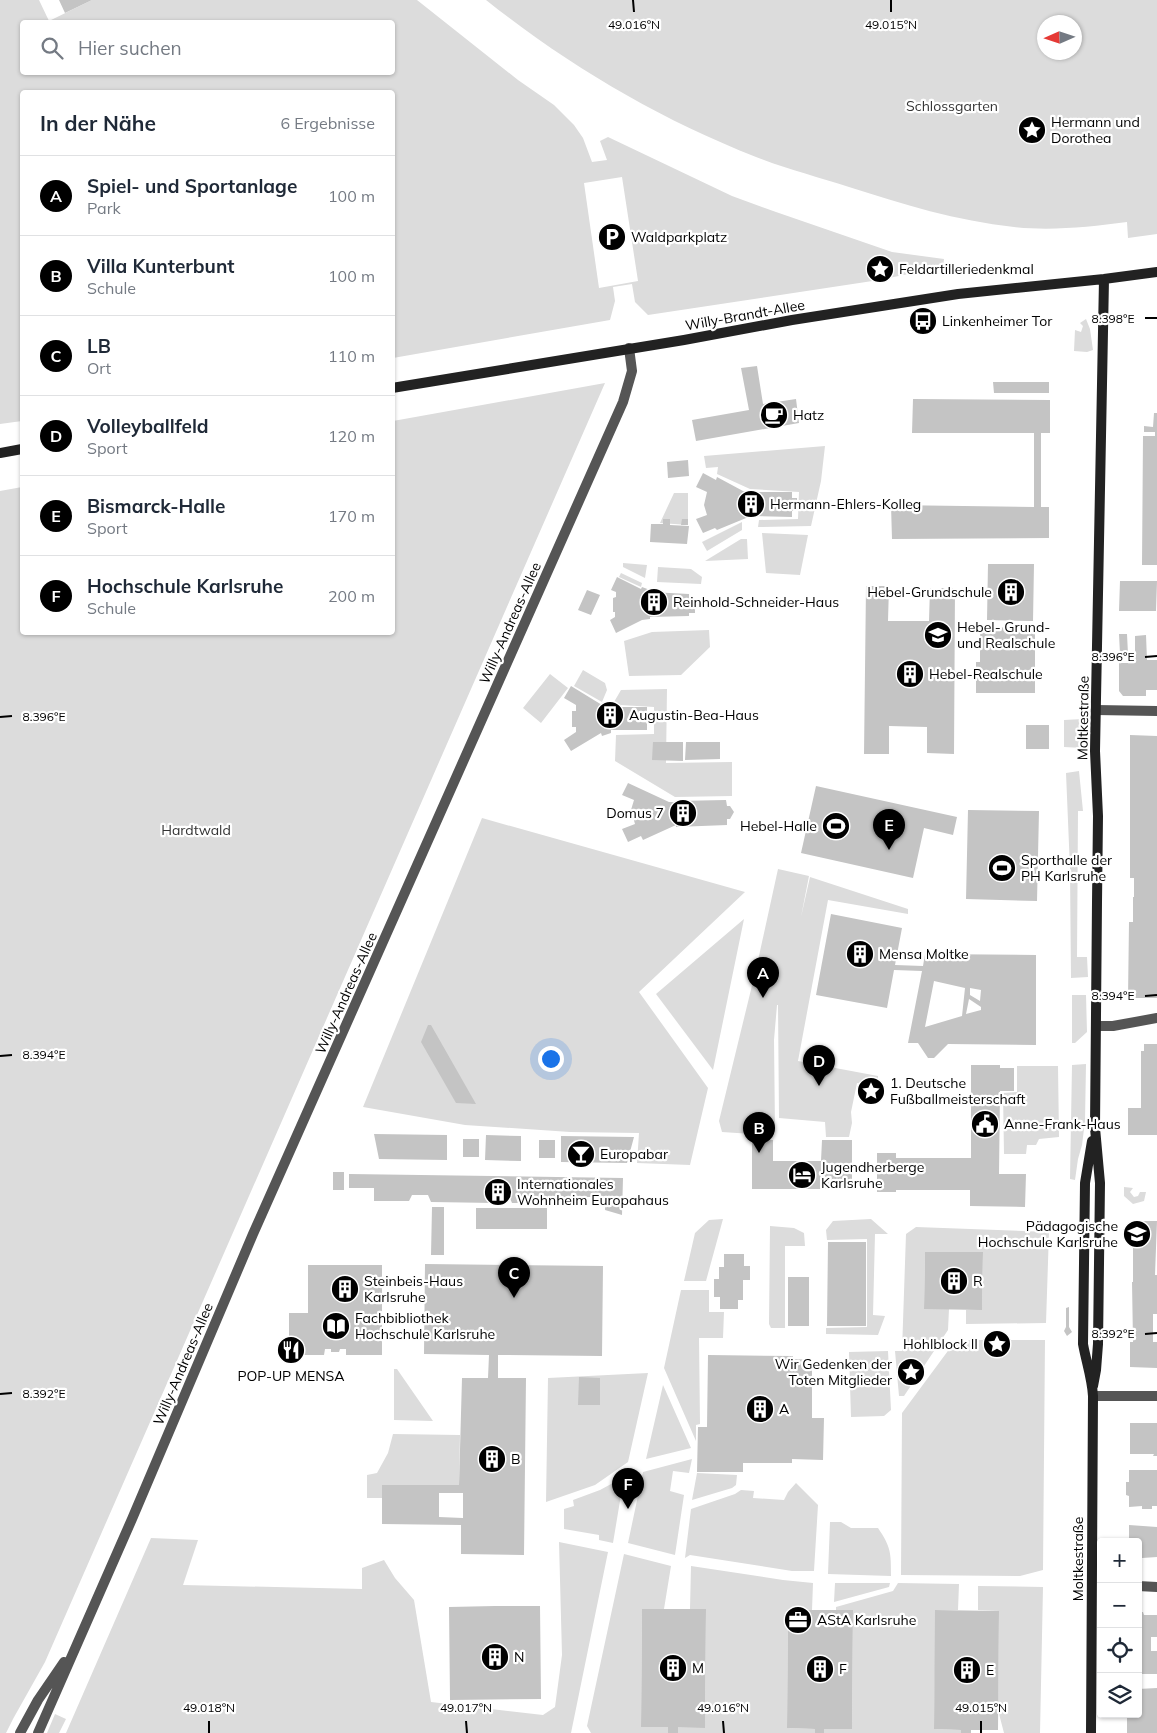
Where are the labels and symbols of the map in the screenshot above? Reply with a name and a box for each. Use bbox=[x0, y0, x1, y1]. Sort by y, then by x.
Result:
north arrow bbox=[1037, 15, 1082, 60]
text: 49.016°N bbox=[608, 17, 660, 32]
text: 49.015°N bbox=[865, 17, 917, 32]
park label: Schlossgarten bbox=[906, 97, 998, 115]
place label: Hermann und Dorothea bbox=[1051, 113, 1140, 147]
place icon: Hermann und Dorothea bbox=[1017, 115, 1047, 145]
parking icon: Waldparkplatz bbox=[597, 222, 627, 252]
place label: Waldparkplatz bbox=[631, 228, 727, 246]
place icon: Feldartilleriedenkmal bbox=[865, 254, 895, 284]
place label: Feldartilleriedenkmal bbox=[899, 260, 1034, 278]
street label: Willy-Brandt-Allee bbox=[684, 296, 806, 334]
bus stop icon: Linkenheimer Tor bbox=[908, 306, 938, 336]
text: 8.398°E bbox=[1091, 311, 1135, 326]
place label: Linkenheimer Tor bbox=[942, 312, 1053, 330]
cafe icon: Hatz bbox=[759, 400, 789, 430]
place label: Hatz bbox=[793, 406, 824, 424]
building icon: Hermann-Ehlers-Kolleg bbox=[736, 489, 766, 519]
place label: Hermann-Ehlers-Kolleg bbox=[770, 495, 921, 513]
street label: Willy-Andreas-Allee bbox=[475, 559, 545, 687]
building icon: Hebel-Grundschule bbox=[996, 577, 1026, 607]
place label: Hebel-Grundschule bbox=[867, 583, 992, 601]
building icon: Reinhold-Schneider-Haus bbox=[639, 587, 669, 617]
place label: Reinhold-Schneider-Haus bbox=[673, 593, 839, 611]
place label: Hebel- Grund- und Realschule bbox=[957, 618, 1055, 652]
school or university icon: Hebel- Grund- und Realschule bbox=[923, 620, 953, 650]
text: 8.396°E bbox=[1091, 649, 1135, 664]
building icon: Hebel-Realschule bbox=[895, 659, 925, 689]
place label: Hebel-Realschule bbox=[929, 665, 1043, 683]
street label: Moltkestraße bbox=[1073, 676, 1093, 760]
building icon: Augustin-Bea-Haus bbox=[595, 700, 625, 730]
place label: Augustin-Bea-Haus bbox=[629, 706, 759, 724]
text: 8.396°E bbox=[22, 709, 66, 724]
building icon: Domus 7 bbox=[668, 798, 698, 828]
place label: Domus 7 bbox=[606, 804, 664, 822]
pin: E bbox=[873, 809, 905, 850]
sports icon: Hebel-Halle bbox=[821, 811, 851, 841]
place label: Hebel-Halle bbox=[740, 817, 817, 835]
park label: Hardtwald bbox=[161, 821, 231, 839]
place label: Sporthalle der PH Karlsruhe bbox=[1021, 851, 1113, 885]
sports icon: Sporthalle der PH Karlsruhe bbox=[987, 853, 1017, 883]
street label: Willy-Andreas-Allee bbox=[311, 929, 381, 1057]
building icon: Mensa Moltke bbox=[845, 939, 875, 969]
place label: Mensa Moltke bbox=[879, 945, 969, 963]
pin: A bbox=[747, 957, 779, 998]
text: 8.394°E bbox=[1091, 988, 1135, 1003]
pin: D bbox=[803, 1045, 835, 1086]
your location bbox=[538, 1046, 564, 1072]
text: 8.394°E bbox=[22, 1047, 66, 1062]
place label: 1. Deutsche Fußballmeisterschaft bbox=[890, 1074, 1026, 1108]
place icon: 1. Deutsche Fußballmeisterschaft bbox=[856, 1076, 886, 1106]
public building icon: Anne-Frank-Haus bbox=[970, 1109, 1000, 1139]
pin: B bbox=[743, 1112, 775, 1153]
place label: Anne-Frank-Haus bbox=[1004, 1115, 1121, 1133]
bar icon: Europabar bbox=[566, 1139, 596, 1169]
place label: Europabar bbox=[600, 1145, 669, 1163]
place label: Jugendherberge Karlsruhe bbox=[821, 1158, 924, 1192]
hotel icon: Jugendherberge Karlsruhe bbox=[787, 1160, 817, 1190]
place label: Internationales Wohnheim Europahaus bbox=[517, 1175, 669, 1209]
building icon: Internationales Wohnheim Europahaus bbox=[483, 1177, 513, 1207]
place label: Pädagogische Hochschule Karlsruhe bbox=[978, 1217, 1118, 1251]
school or university icon: Pädagogische Hochschule Karlsruhe bbox=[1122, 1219, 1152, 1249]
pin: C bbox=[498, 1257, 530, 1298]
building icon: R bbox=[939, 1266, 969, 1296]
place label: Steinbeis-Haus Karlsruhe bbox=[364, 1272, 463, 1306]
place label: R bbox=[973, 1272, 983, 1290]
building icon: Steinbeis-Haus Karlsruhe bbox=[330, 1274, 360, 1304]
street label: Willy-Andreas-Allee bbox=[149, 1300, 217, 1428]
place label: Fachbibliothek Hochschule Karlsruhe bbox=[355, 1309, 495, 1343]
library icon: Fachbibliothek Hochschule Karlsruhe bbox=[321, 1311, 351, 1341]
text: 8.392°E bbox=[1091, 1326, 1135, 1341]
place icon: Hohlblock II bbox=[982, 1329, 1012, 1359]
restaurant icon: POP-UP MENSA bbox=[276, 1335, 306, 1365]
place label: Hohlblock II bbox=[903, 1335, 978, 1353]
place label: Wir Gedenken der Toten Mitglieder bbox=[775, 1355, 893, 1389]
place icon: Wir Gedenken der Toten Mitglieder bbox=[896, 1357, 926, 1387]
place label: POP-UP MENSA bbox=[237, 1367, 345, 1385]
text: 8.392°E bbox=[22, 1386, 66, 1401]
building icon: A bbox=[745, 1394, 775, 1424]
place label: A bbox=[779, 1400, 790, 1418]
building icon: B bbox=[477, 1444, 507, 1474]
place label: B bbox=[511, 1450, 521, 1468]
pin: F bbox=[612, 1468, 644, 1509]
street label: Moltkestraße bbox=[1069, 1517, 1087, 1601]
office icon: AStA Karlsruhe bbox=[783, 1605, 813, 1635]
place label: AStA Karlsruhe bbox=[817, 1611, 916, 1629]
building icon: N bbox=[480, 1642, 510, 1672]
place label: N bbox=[514, 1648, 524, 1666]
building icon: M bbox=[658, 1653, 688, 1683]
building icon: F bbox=[805, 1654, 835, 1684]
building icon: E bbox=[952, 1655, 982, 1685]
place label: M bbox=[692, 1659, 704, 1677]
place label: F bbox=[839, 1660, 847, 1678]
place label: E bbox=[986, 1661, 994, 1679]
text: 49.018°N bbox=[183, 1700, 235, 1715]
text: 49.017°N bbox=[440, 1700, 492, 1715]
text: 49.016°N bbox=[697, 1700, 749, 1715]
text: 49.015°N bbox=[955, 1700, 1007, 1715]

